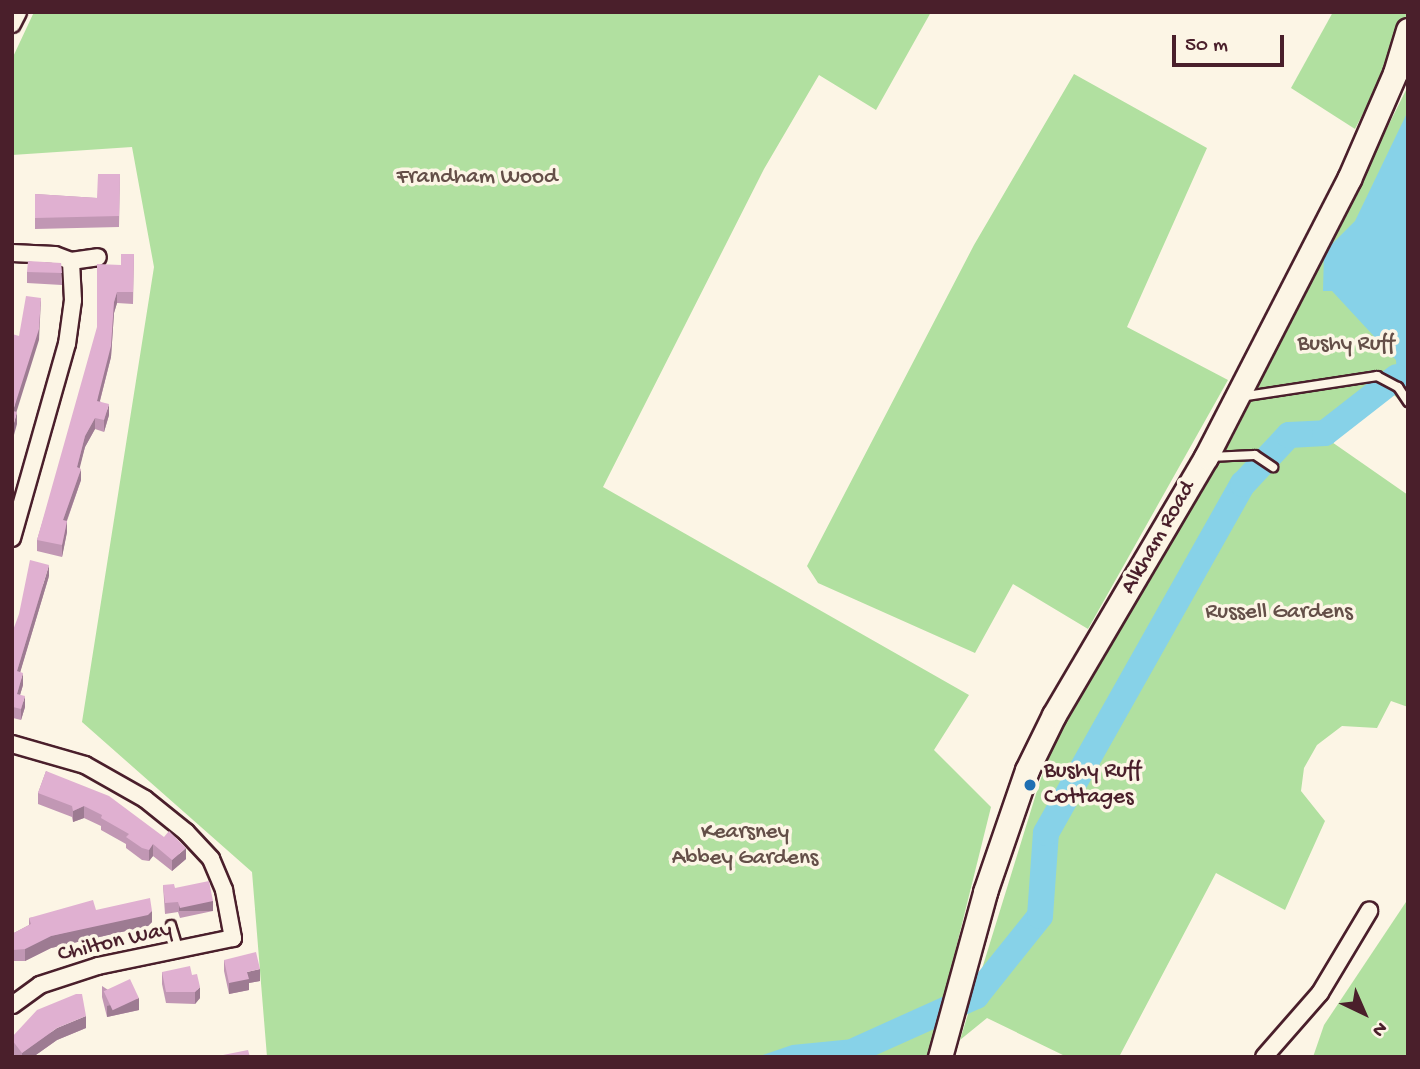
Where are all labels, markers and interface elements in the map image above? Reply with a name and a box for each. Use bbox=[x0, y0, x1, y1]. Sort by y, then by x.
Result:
scale bar bbox=[1175, 21, 1287, 65]
text: 50 m bbox=[1185, 34, 1228, 59]
park label: Frandham Wood bbox=[397, 164, 557, 192]
park label: Bushy Ruff bbox=[1297, 331, 1395, 359]
street label: Alkham Road bbox=[1116, 477, 1202, 599]
park label: Russell Gardens bbox=[1205, 599, 1353, 627]
place label: Bushy Ruff Cottages bbox=[1044, 758, 1141, 812]
marker: Bushy Ruff Cottages bbox=[1022, 777, 1038, 793]
park label: Kearsney Abbey Gardens bbox=[672, 819, 818, 873]
street label: Chilton Way bbox=[55, 916, 175, 970]
north arrow bbox=[1329, 978, 1399, 1048]
text: N bbox=[1366, 1016, 1391, 1041]

